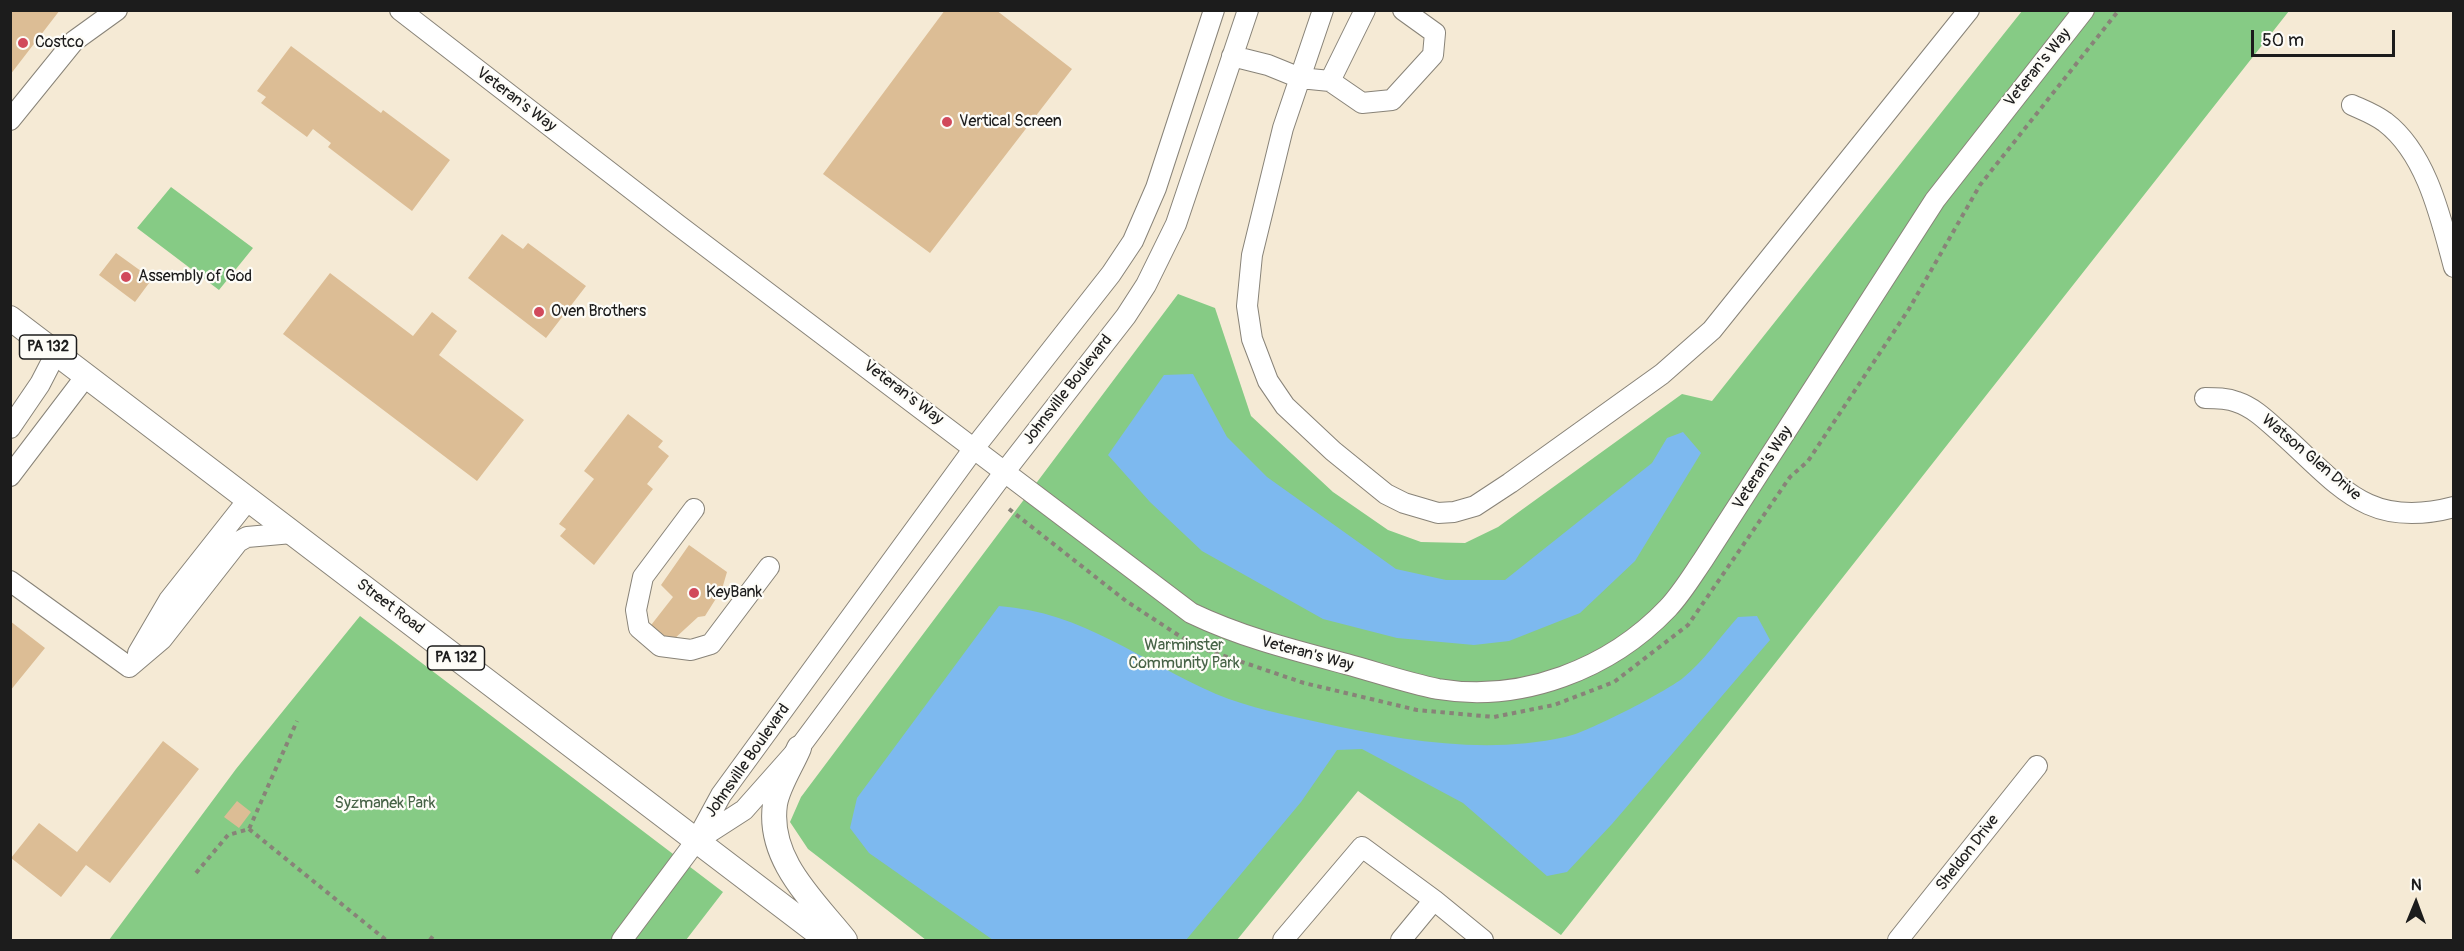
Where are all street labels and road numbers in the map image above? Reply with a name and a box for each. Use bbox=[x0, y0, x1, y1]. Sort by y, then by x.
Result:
street label: Veteran's Way bbox=[2001, 25, 2075, 111]
street label: Veteran's Way bbox=[472, 64, 560, 136]
street label: Johnsville Boulevard bbox=[1019, 331, 1117, 449]
road number: PA 132 bbox=[20, 335, 76, 359]
street label: Veteran's Way bbox=[859, 357, 947, 429]
street label: Watson Glen Drive bbox=[2257, 411, 2365, 505]
street label: Veteran's Way bbox=[1729, 423, 1797, 513]
street label: Street Road bbox=[352, 575, 428, 639]
street label: Veteran's Way bbox=[1259, 632, 1355, 676]
road number: PA 132 bbox=[428, 646, 484, 670]
street label: Johnsville Boulevard bbox=[702, 701, 794, 821]
street label: Sheldon Drive bbox=[1932, 811, 2004, 895]

